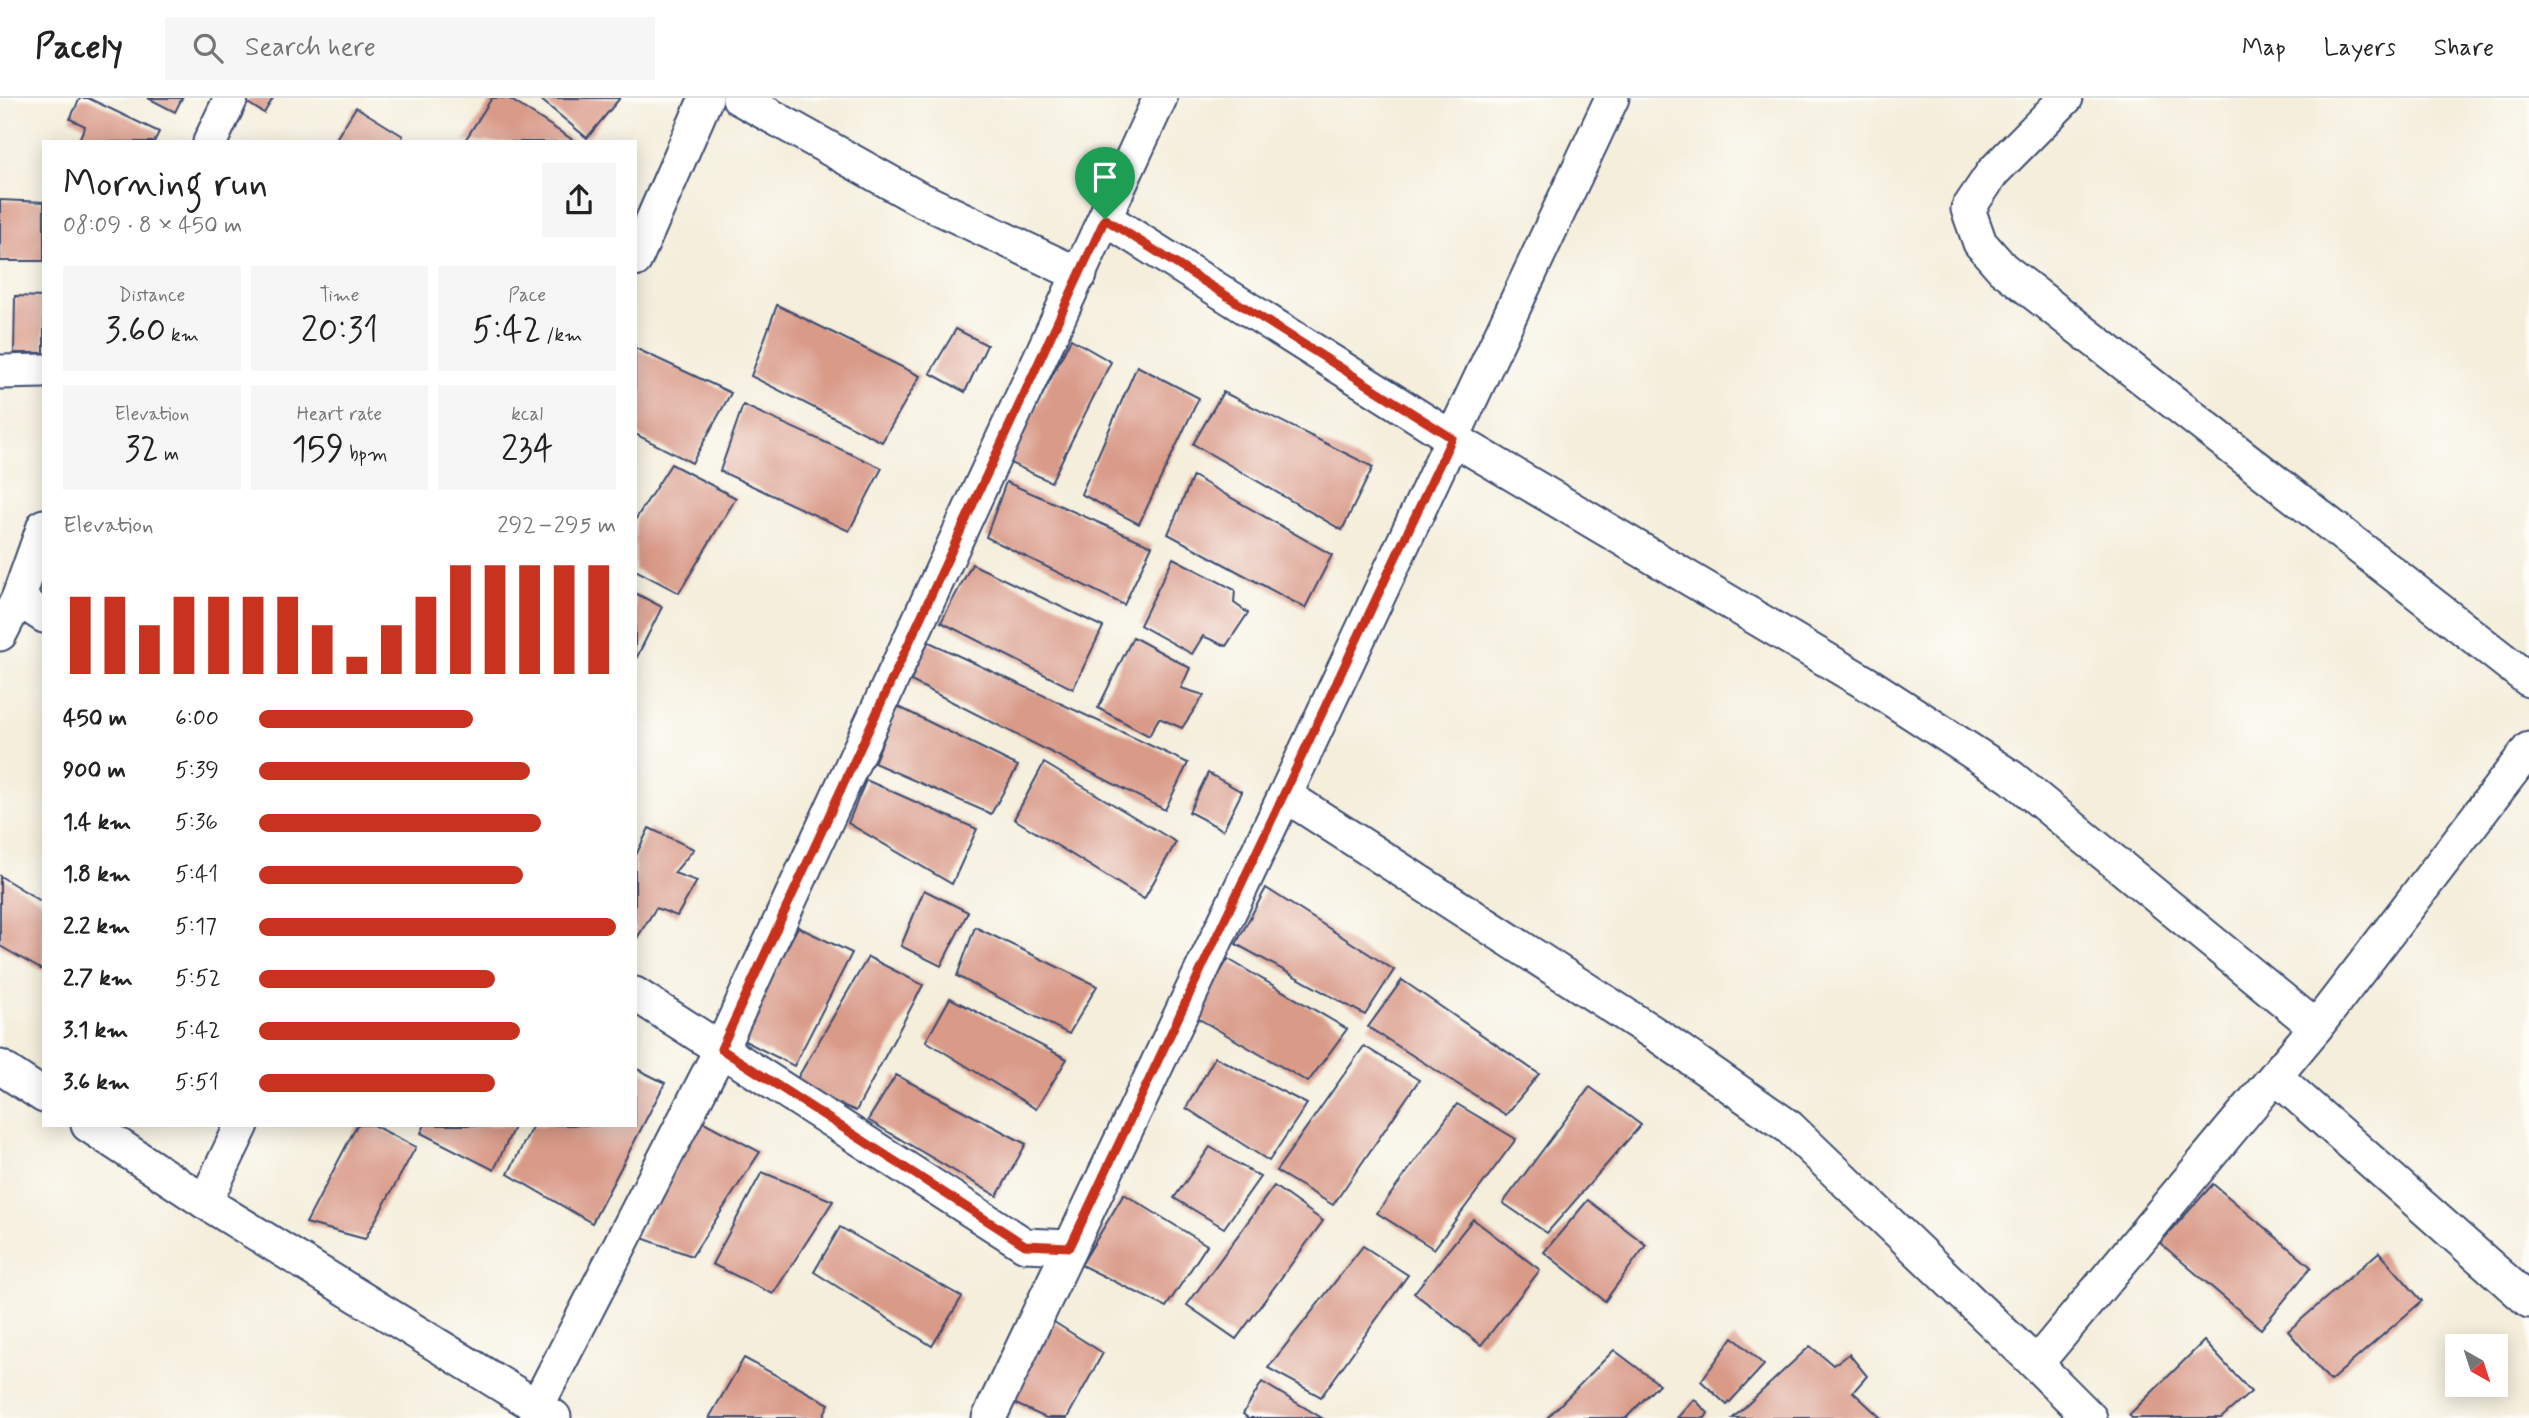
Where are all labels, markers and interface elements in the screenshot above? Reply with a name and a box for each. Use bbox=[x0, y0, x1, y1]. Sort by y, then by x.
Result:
search box bbox=[165, 17, 655, 80]
text: Pacely bbox=[35, 26, 123, 70]
icon: search bbox=[189, 29, 227, 67]
text: Search here bbox=[245, 31, 376, 65]
text: Map bbox=[2242, 33, 2286, 64]
text: Layers bbox=[2324, 33, 2396, 64]
text: Share bbox=[2434, 33, 2494, 64]
pin bbox=[1075, 147, 1135, 219]
icon: arrive bbox=[1086, 158, 1124, 196]
text: Morning run bbox=[63, 160, 268, 209]
button: share bbox=[542, 163, 616, 237]
text: 08:09 · 8 × 450 m bbox=[63, 211, 242, 241]
text: Distance bbox=[118, 283, 185, 308]
text: Time bbox=[320, 283, 359, 308]
text: Pace bbox=[508, 283, 546, 308]
text: 3.60 bbox=[105, 308, 166, 354]
text: 20:31 bbox=[301, 308, 378, 354]
text: 5:42 bbox=[472, 308, 541, 354]
text: km bbox=[166, 323, 199, 348]
text: /km bbox=[541, 323, 582, 348]
text: Elevation bbox=[114, 402, 189, 427]
text: Heart rate bbox=[297, 402, 382, 427]
text: kcal bbox=[511, 402, 543, 427]
text: 32 bbox=[125, 427, 159, 473]
text: 159 bbox=[291, 427, 344, 473]
text: 234 bbox=[501, 427, 553, 473]
text: m bbox=[159, 442, 179, 467]
text: bpm bbox=[344, 442, 388, 467]
text: Elevation bbox=[63, 511, 154, 541]
text: 292–295 m bbox=[497, 511, 616, 541]
text: 450 m bbox=[63, 704, 127, 734]
text: 6:00 bbox=[175, 704, 219, 734]
text: 900 m bbox=[63, 756, 126, 786]
text: 5:39 bbox=[175, 756, 219, 786]
text: 1.4 km bbox=[63, 808, 131, 838]
text: 5:36 bbox=[175, 808, 218, 838]
text: 1.8 km bbox=[63, 860, 131, 890]
text: 5:41 bbox=[175, 860, 218, 890]
text: 2.2 km bbox=[63, 912, 130, 942]
text: 5:17 bbox=[175, 912, 217, 942]
text: 2.7 km bbox=[63, 964, 133, 994]
text: 5:52 bbox=[175, 964, 221, 994]
text: 3.1 km bbox=[63, 1016, 128, 1046]
text: 5:42 bbox=[175, 1016, 220, 1046]
text: 3.6 km bbox=[63, 1068, 130, 1098]
text: 5:51 bbox=[175, 1068, 219, 1098]
north arrow bbox=[2445, 1334, 2508, 1396]
map controls bbox=[2445, 1334, 2508, 1397]

